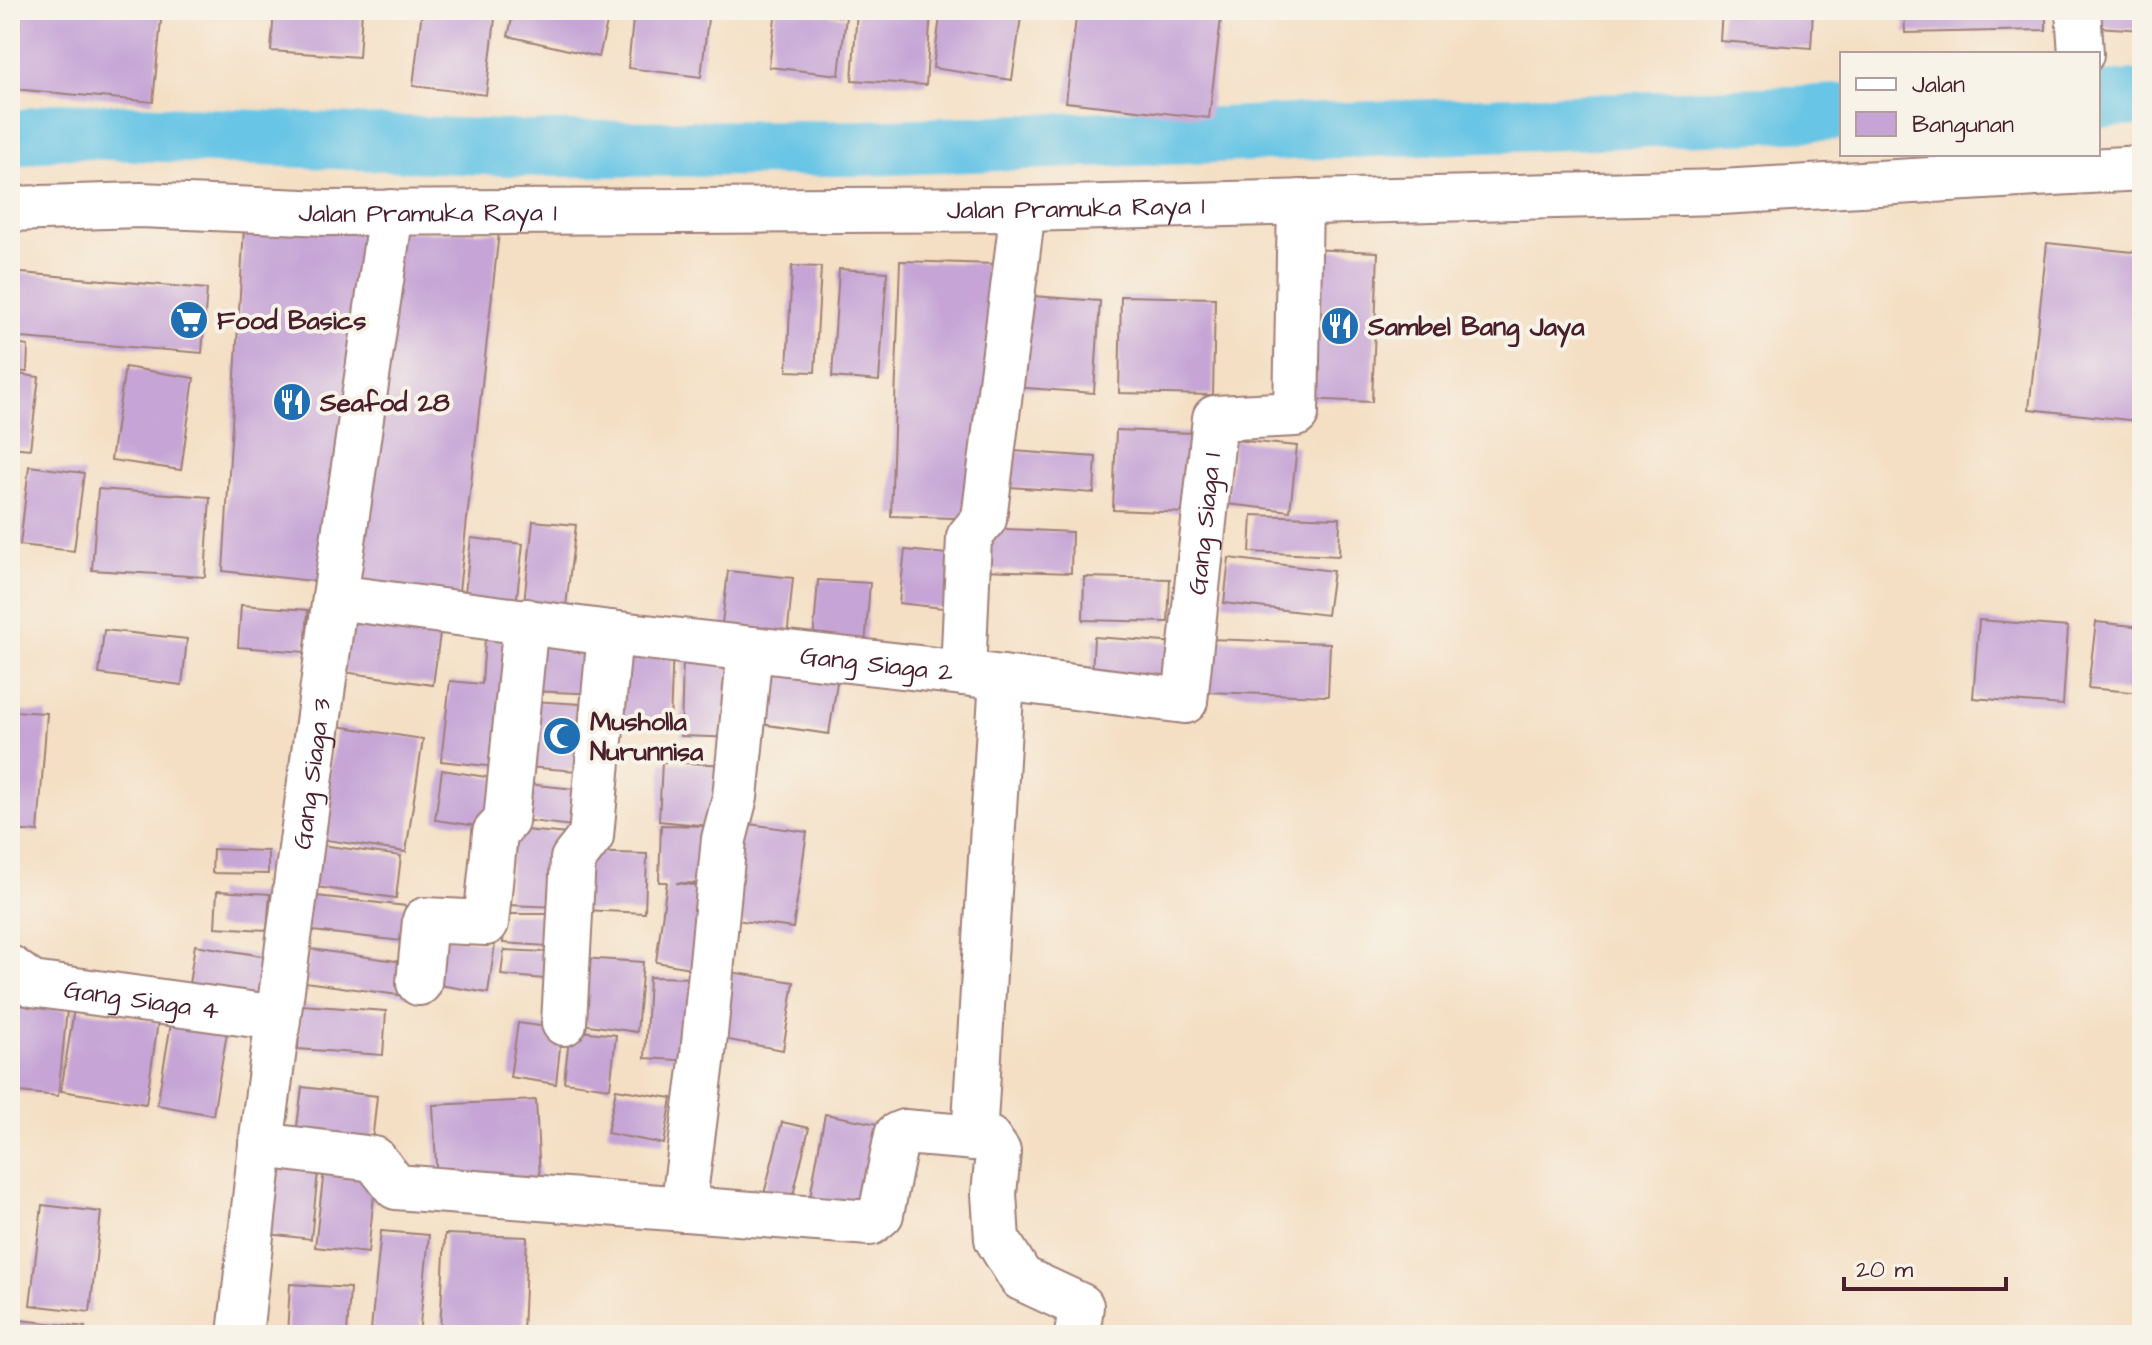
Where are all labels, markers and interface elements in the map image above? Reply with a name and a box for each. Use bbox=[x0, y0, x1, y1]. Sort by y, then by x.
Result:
legend bbox=[1840, 52, 2100, 156]
text: Jalan bbox=[1912, 68, 1965, 102]
text: Bangunan bbox=[1912, 108, 2014, 143]
street label: Jalan Pramuka Raya 1 bbox=[947, 188, 1205, 228]
street label: Jalan Pramuka Raya 1 bbox=[298, 195, 557, 233]
supermarket icon: Food Basics bbox=[168, 299, 210, 341]
place label: Food Basics bbox=[217, 303, 366, 339]
restaurant icon: Sambel Bang Jaya bbox=[1319, 305, 1361, 347]
place label: Sambel Bang Jaya bbox=[1367, 309, 1585, 348]
restaurant icon: Seafod 28 bbox=[271, 381, 313, 423]
place label: Seafod 28 bbox=[319, 385, 450, 421]
street label: Gang Siaga 1 bbox=[1179, 451, 1230, 597]
street label: Gang Siaga 2 bbox=[798, 638, 955, 691]
street label: Gang Siaga 3 bbox=[284, 696, 340, 852]
place label: Musholla Nurunnisa bbox=[590, 704, 704, 770]
mosque icon: Musholla Nurunnisa bbox=[541, 715, 583, 757]
street label: Gang Siaga 4 bbox=[62, 972, 222, 1029]
scale bar bbox=[1844, 1241, 2006, 1291]
text: 20 m bbox=[1856, 1253, 1913, 1287]

